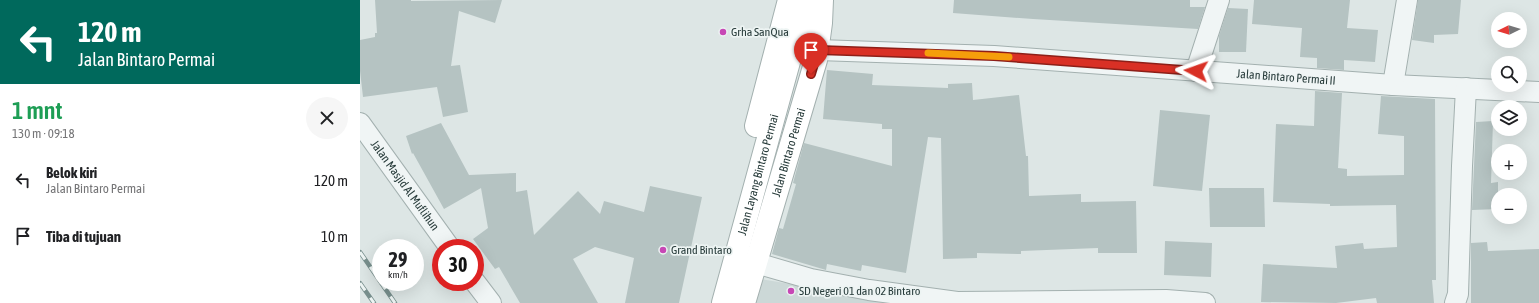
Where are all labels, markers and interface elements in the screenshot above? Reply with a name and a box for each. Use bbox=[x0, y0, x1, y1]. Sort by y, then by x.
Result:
north arrow bbox=[1491, 12, 1527, 48]
map controls bbox=[1491, 12, 1527, 224]
icon: left bbox=[12, 16, 64, 68]
text: 120 m bbox=[78, 16, 141, 48]
place label: Grha SanQua bbox=[731, 25, 789, 39]
marker: Grha SanQua bbox=[718, 27, 728, 37]
pin bbox=[794, 33, 828, 74]
icon: arrive bbox=[800, 39, 822, 61]
text: Jalan Bintaro Permai bbox=[78, 49, 215, 70]
position arrow bbox=[1175, 50, 1217, 92]
button: search bbox=[1491, 56, 1527, 92]
street label: Jalan Bintaro Permai II bbox=[1236, 67, 1336, 88]
text: 1 mnt bbox=[12, 97, 62, 124]
button: close bbox=[306, 97, 348, 139]
button: layers bbox=[1491, 100, 1527, 136]
street label: Jalan Bintaro Permai bbox=[769, 107, 808, 198]
street label: Jalan Layang Bintaro Permai bbox=[735, 113, 781, 237]
text: 130 m · 09:18 bbox=[12, 126, 75, 141]
street label: Jalan Masjid Al Muflihun bbox=[368, 138, 442, 233]
button: + bbox=[1491, 144, 1527, 180]
text: Belok kiri bbox=[46, 164, 97, 181]
icon: left bbox=[12, 169, 34, 191]
text: 120 m bbox=[314, 172, 348, 189]
text: Jalan Bintaro Permai bbox=[46, 181, 145, 196]
button: − bbox=[1491, 188, 1527, 224]
icon: arrive bbox=[12, 225, 34, 247]
text: Tiba di tujuan bbox=[46, 228, 121, 245]
text: 10 m bbox=[321, 228, 348, 245]
speed limit sign: 30 bbox=[432, 239, 484, 291]
place label: Grand Bintaro bbox=[671, 243, 732, 257]
marker: Grand Bintaro bbox=[658, 245, 668, 255]
text: 29 bbox=[389, 248, 407, 271]
text: km/h bbox=[388, 269, 408, 280]
place label: SD Negeri 01 dan 02 Bintaro bbox=[799, 284, 921, 298]
marker: SD Negeri 01 dan 02 Bintaro bbox=[786, 286, 796, 296]

